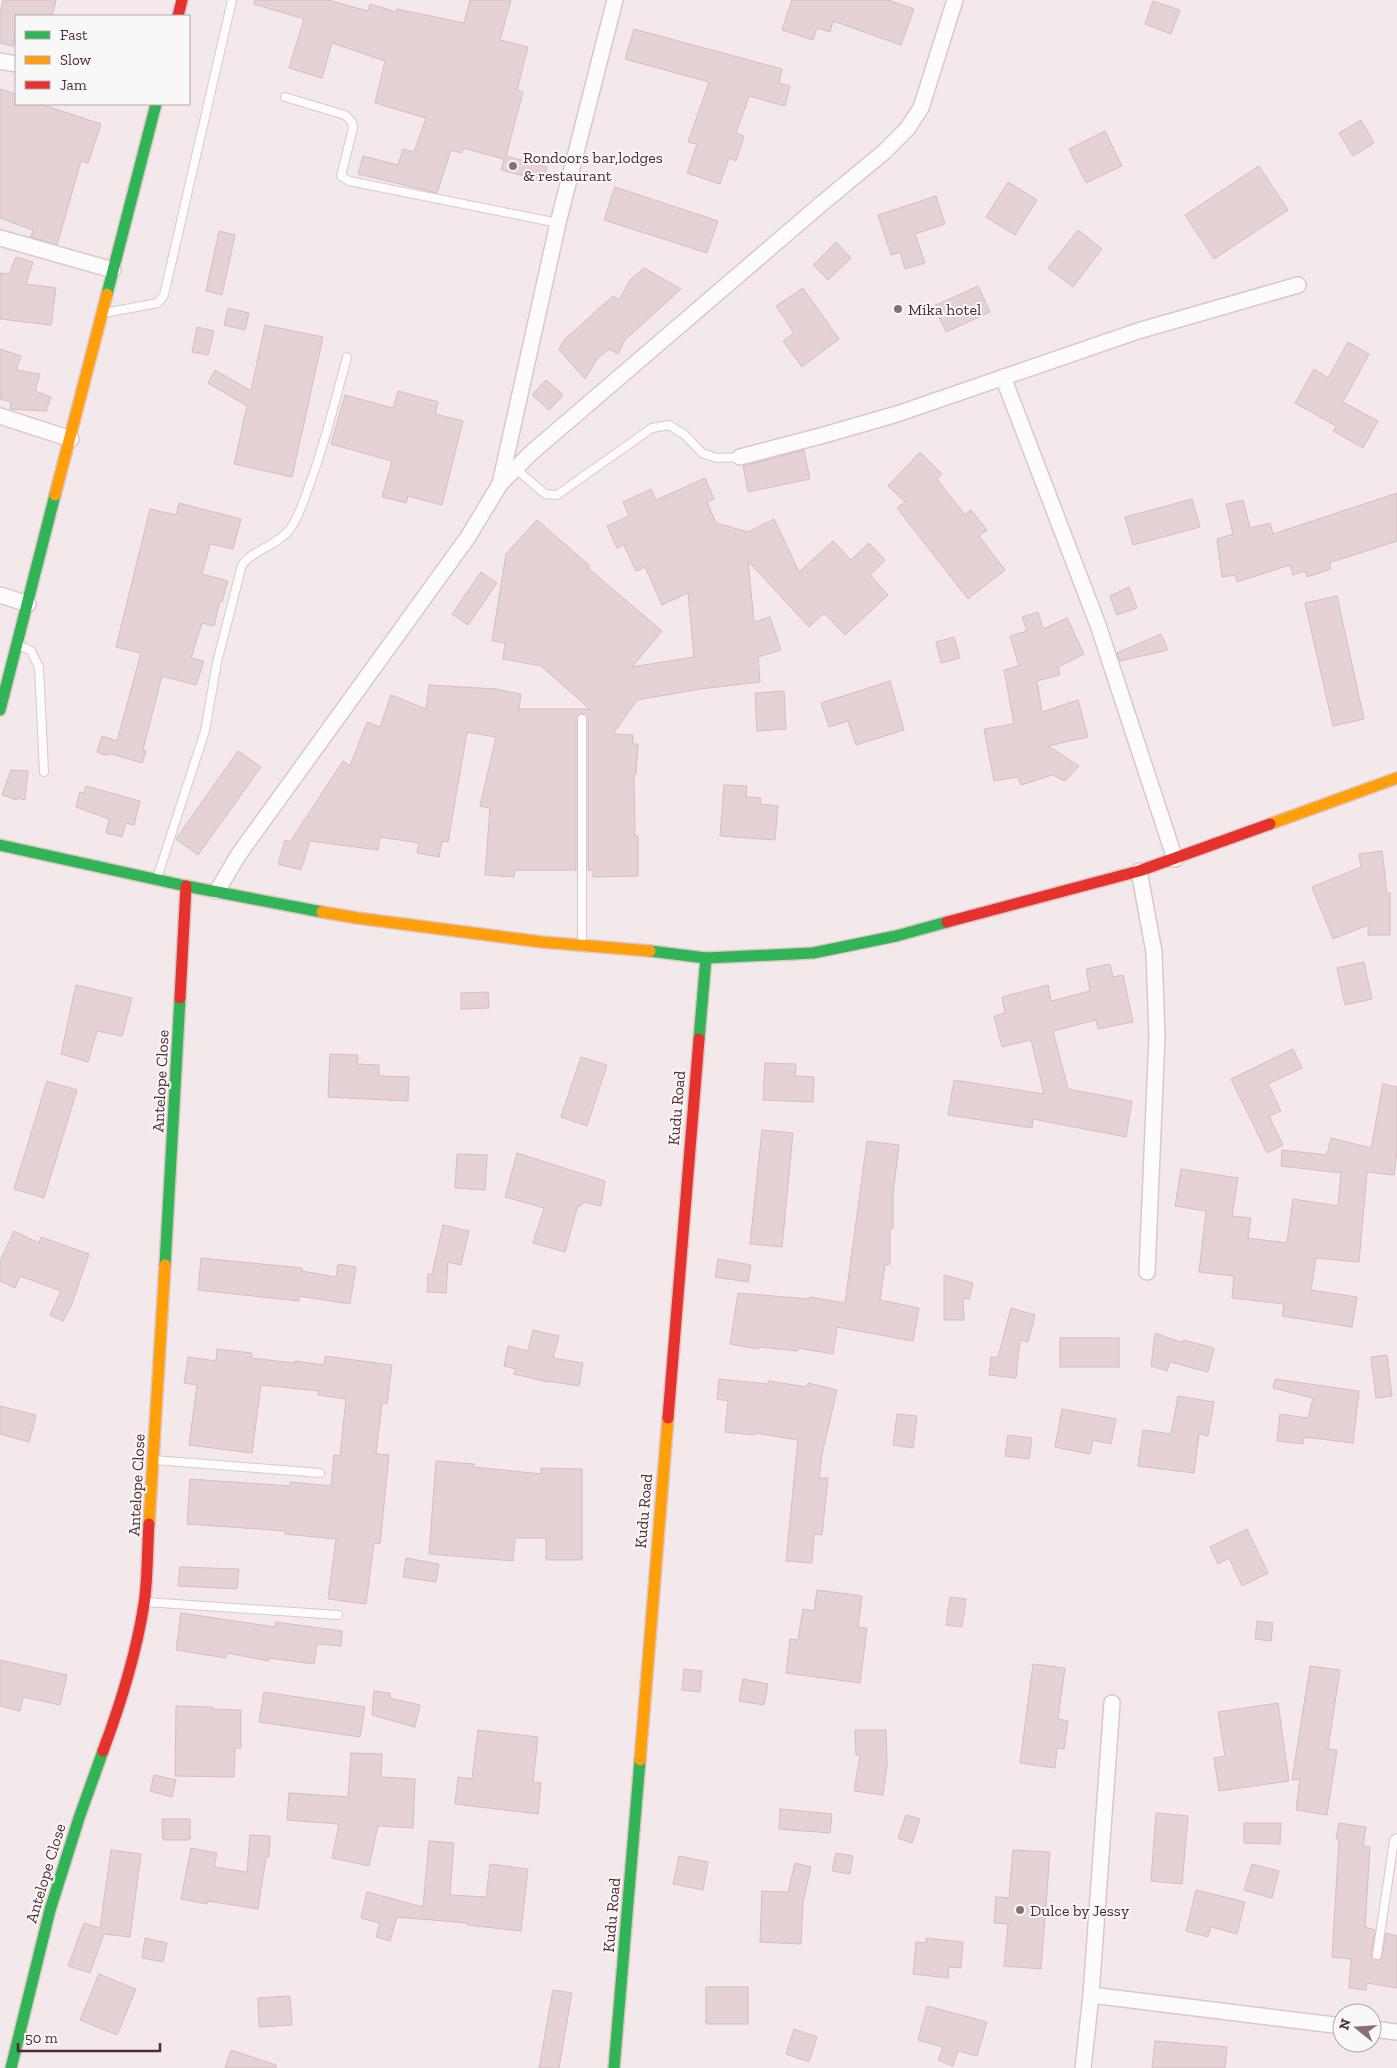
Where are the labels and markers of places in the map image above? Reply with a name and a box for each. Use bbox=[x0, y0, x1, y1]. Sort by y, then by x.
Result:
place label: Rondoors bar,lodges & restaurant bbox=[523, 148, 663, 185]
marker: Rondoors bar,lodges & restaurant bbox=[507, 160, 519, 172]
place label: Mika hotel bbox=[908, 300, 981, 319]
marker: Mika hotel bbox=[892, 303, 904, 315]
place label: Dulce by Jessy bbox=[1030, 1901, 1130, 1920]
marker: Dulce by Jessy bbox=[1014, 1904, 1026, 1916]

